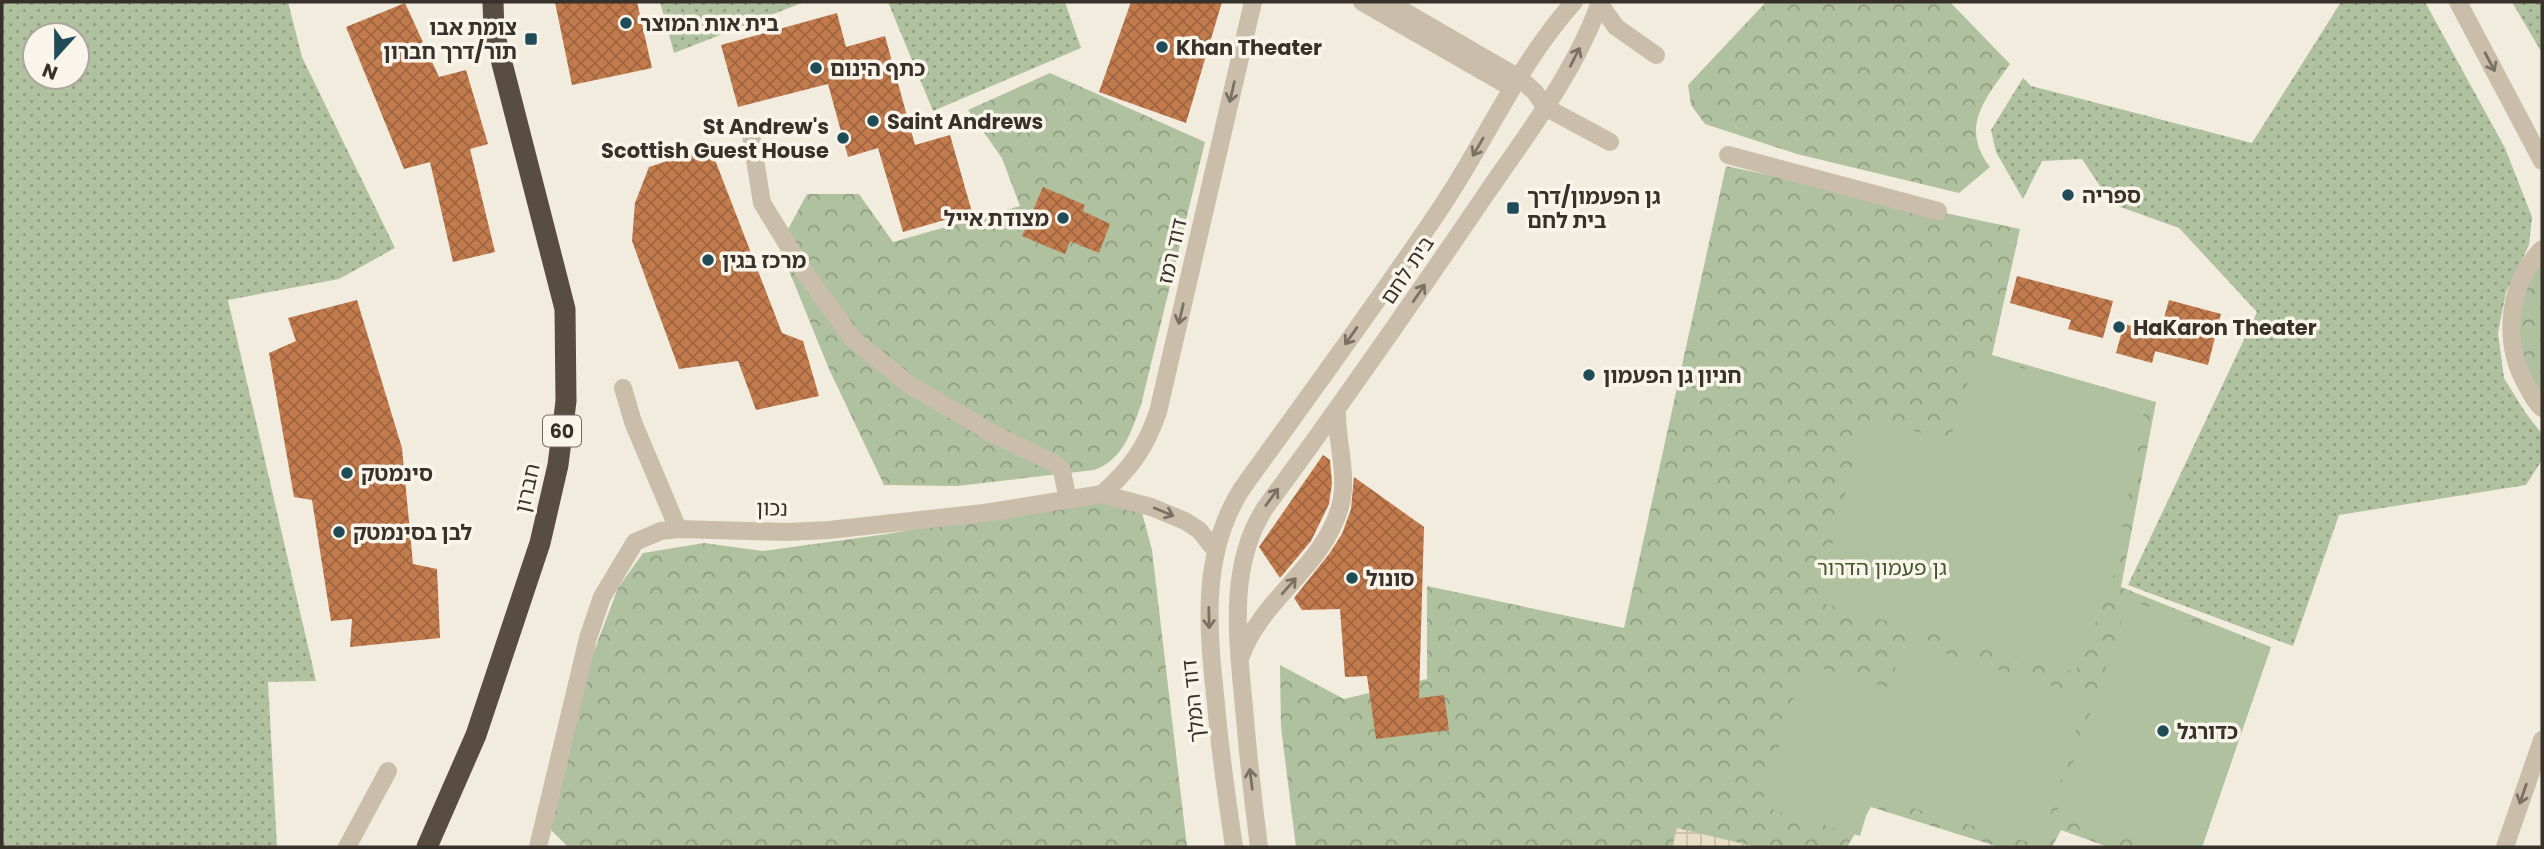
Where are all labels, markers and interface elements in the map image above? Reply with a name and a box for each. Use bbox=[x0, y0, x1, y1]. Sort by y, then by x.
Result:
place label: בית אות המוצר bbox=[640, 9, 779, 38]
place label: צומת אבו תור/דרך חברון bbox=[383, 13, 517, 66]
marker: בית אות המוצר bbox=[618, 15, 634, 31]
north arrow bbox=[21, 21, 91, 91]
marker: צומת אבו תור/דרך חברון bbox=[523, 31, 539, 47]
place label: Khan Theater bbox=[1176, 33, 1322, 62]
marker: Khan Theater bbox=[1154, 39, 1170, 55]
one-way arrow bbox=[1569, 47, 1583, 68]
one-way arrow bbox=[2484, 51, 2497, 72]
place label: כתף הינום bbox=[830, 54, 925, 83]
text: N bbox=[39, 56, 62, 87]
marker: כתף הינום bbox=[808, 60, 824, 76]
one-way arrow bbox=[1225, 80, 1238, 103]
place label: Saint Andrews bbox=[887, 107, 1043, 136]
place label: St Andrew's Scottish Guest House bbox=[601, 112, 829, 165]
marker: Saint Andrews bbox=[865, 113, 881, 129]
marker: St Andrew's Scottish Guest House bbox=[835, 130, 851, 146]
one-way arrow bbox=[1470, 137, 1484, 157]
place label: ספריה bbox=[2082, 181, 2141, 210]
place label: גן הפעמון/דרך בית לחם bbox=[1527, 182, 1661, 235]
marker: ספריה bbox=[2060, 187, 2076, 203]
marker: גן הפעמון/דרך בית לחם bbox=[1505, 200, 1521, 216]
place label: מצודת אייל bbox=[944, 204, 1049, 233]
marker: מצודת אייל bbox=[1055, 210, 1071, 226]
street label: דוד רמז bbox=[1150, 215, 1194, 287]
street label: בית לחם bbox=[1373, 230, 1441, 310]
place label: מרכז בגין bbox=[722, 246, 807, 275]
marker: מרכז בגין bbox=[700, 252, 716, 268]
one-way arrow bbox=[1412, 284, 1426, 303]
one-way arrow bbox=[1173, 302, 1187, 325]
place label: HaKaron Theater bbox=[2133, 313, 2317, 342]
marker: HaKaron Theater bbox=[2111, 319, 2127, 335]
one-way arrow bbox=[1344, 326, 1358, 345]
place label: חניון גן הפעמון bbox=[1603, 361, 1742, 390]
marker: חניון גן הפעמון bbox=[1581, 367, 1597, 383]
road number: 60 bbox=[543, 416, 581, 446]
place label: סינמטק bbox=[361, 459, 433, 488]
street label: חברון bbox=[507, 461, 547, 515]
marker: סינמטק bbox=[339, 465, 355, 481]
one-way arrow bbox=[1264, 488, 1279, 507]
street label: נכון bbox=[756, 493, 788, 523]
one-way arrow bbox=[1153, 507, 1175, 520]
place label: לבן בסינמטק bbox=[353, 518, 472, 547]
marker: לבן בסינמטק bbox=[331, 524, 347, 540]
park label: גן פעמון הדרור bbox=[1817, 553, 1947, 582]
place label: סונול bbox=[1366, 564, 1415, 593]
marker: סונול bbox=[1344, 570, 1360, 586]
one-way arrow bbox=[1281, 577, 1297, 595]
one-way arrow bbox=[1203, 606, 1216, 629]
street label: דוד המלך bbox=[1174, 658, 1212, 744]
place label: כדורגל bbox=[2177, 717, 2238, 746]
marker: כדורגל bbox=[2155, 723, 2171, 739]
one-way arrow bbox=[1244, 769, 1257, 791]
one-way arrow bbox=[2516, 782, 2529, 804]

